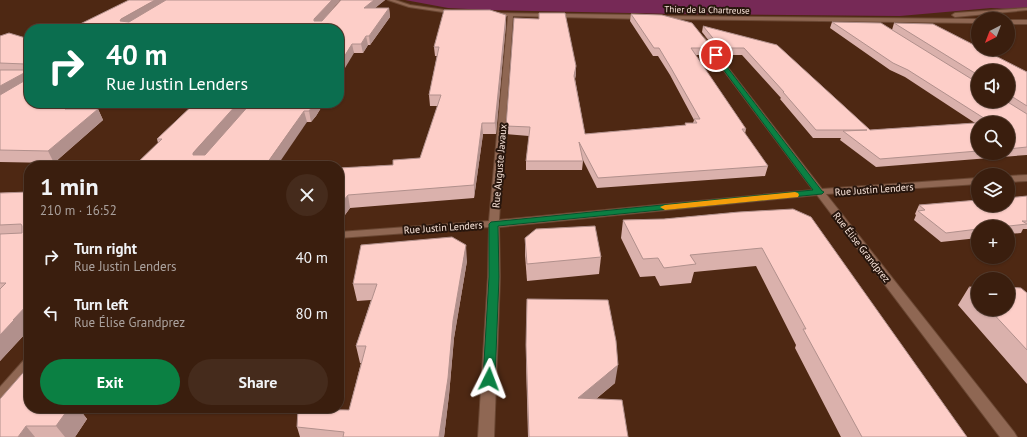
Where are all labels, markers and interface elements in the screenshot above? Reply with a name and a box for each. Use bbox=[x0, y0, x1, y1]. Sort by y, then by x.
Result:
street label: Thier de la Chartreuse bbox=[664, 3, 750, 16]
north arrow bbox=[971, 12, 1015, 56]
map controls bbox=[971, 12, 1015, 316]
text: 40 m bbox=[106, 36, 167, 73]
pin bbox=[699, 38, 733, 72]
icon: right bbox=[40, 40, 92, 92]
icon: arrive bbox=[705, 44, 727, 66]
button: sound bbox=[971, 64, 1015, 108]
text: Rue Justin Lenders bbox=[106, 72, 248, 95]
button: search bbox=[971, 116, 1015, 160]
street label: Rue Auguste Javaux bbox=[489, 124, 510, 209]
button: layers bbox=[971, 168, 1015, 212]
text: 1 min bbox=[40, 171, 99, 202]
button: close bbox=[286, 174, 328, 216]
street label: Rue Justin Lenders bbox=[834, 180, 914, 199]
text: 210 m · 16:52 bbox=[40, 202, 117, 219]
street label: Rue Élise Grandprez bbox=[830, 210, 893, 285]
street label: Rue Justin Lenders bbox=[403, 218, 483, 237]
button: + bbox=[971, 220, 1015, 264]
text: Turn right bbox=[74, 239, 137, 258]
icon: right bbox=[40, 246, 62, 268]
text: 40 m bbox=[295, 248, 328, 267]
text: Rue Justin Lenders bbox=[74, 258, 177, 275]
button: − bbox=[971, 272, 1015, 316]
text: Turn left bbox=[74, 295, 128, 314]
icon: left bbox=[40, 302, 62, 324]
text: 80 m bbox=[295, 304, 328, 323]
text: Rue Élise Grandprez bbox=[74, 314, 185, 331]
position arrow bbox=[468, 358, 510, 400]
button: Exit bbox=[40, 359, 180, 405]
button: Share bbox=[188, 359, 328, 405]

